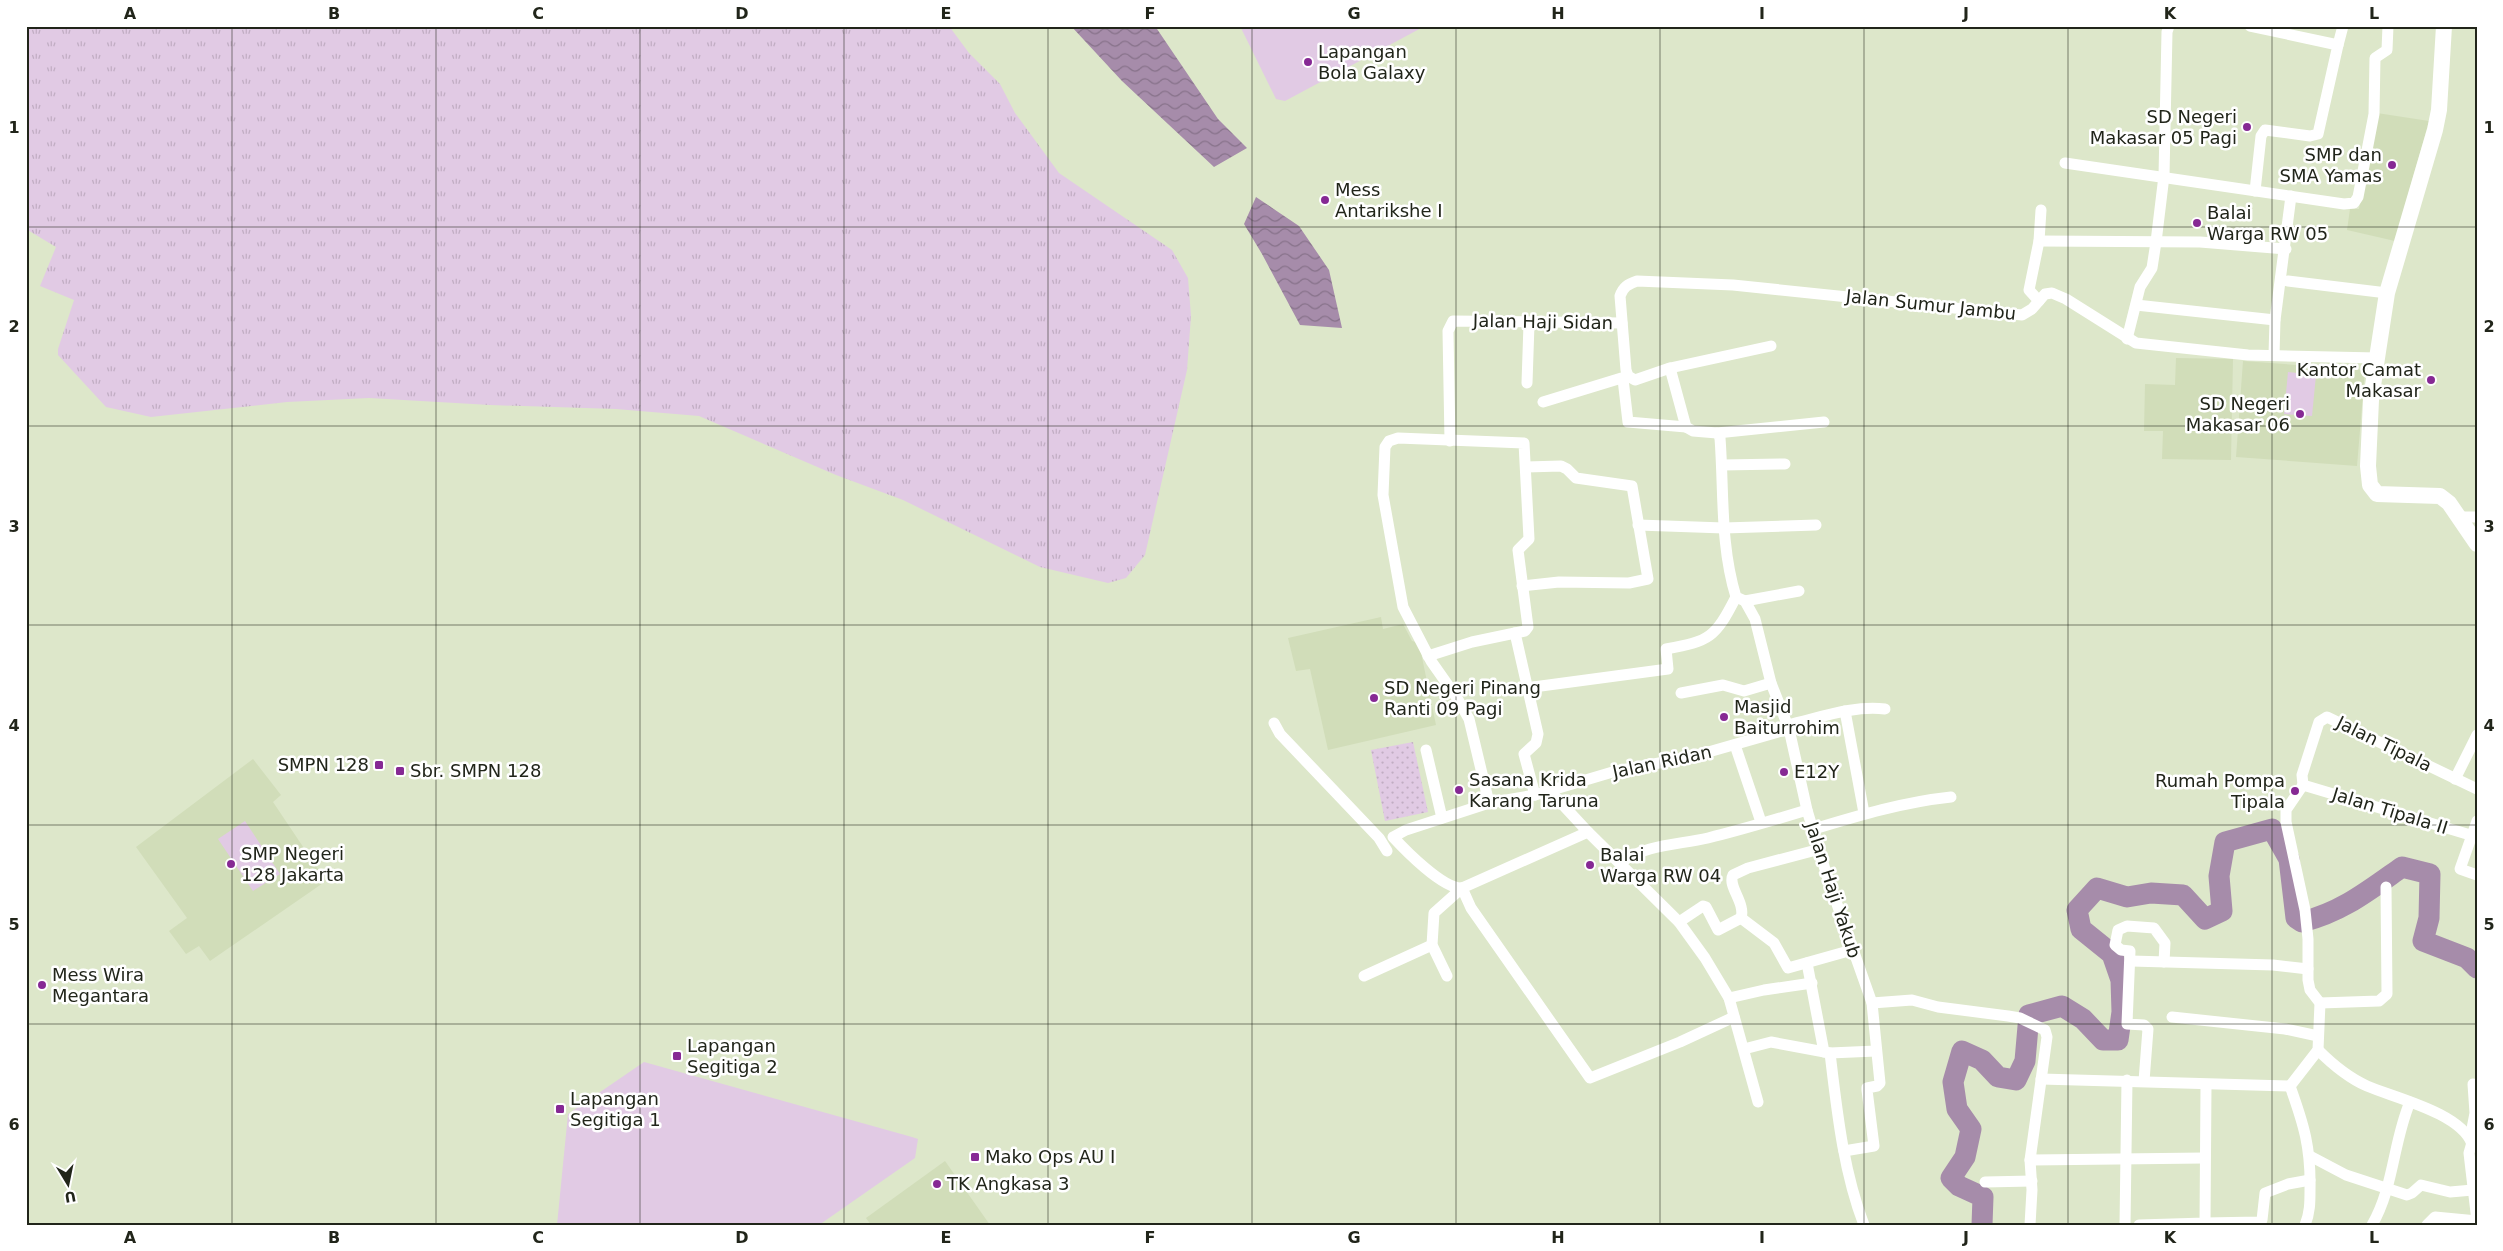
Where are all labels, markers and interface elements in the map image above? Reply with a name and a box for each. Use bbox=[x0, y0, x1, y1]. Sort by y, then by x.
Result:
text: A bbox=[124, 4, 137, 23]
text: B bbox=[328, 4, 340, 23]
text: C bbox=[532, 4, 544, 23]
text: D bbox=[735, 4, 749, 23]
text: E bbox=[941, 4, 951, 23]
text: F bbox=[1145, 4, 1155, 23]
text: G bbox=[1347, 4, 1361, 23]
text: H bbox=[1551, 4, 1565, 23]
text: I bbox=[1759, 4, 1765, 23]
text: J bbox=[1962, 4, 1969, 23]
text: K bbox=[2164, 4, 2177, 23]
text: L bbox=[2369, 4, 2379, 23]
place label: Lapangan Bola Galaxy bbox=[1318, 41, 1426, 83]
marker: Lapangan Bola Galaxy bbox=[1302, 56, 1314, 68]
place label: SD Negeri Makasar 05 Pagi bbox=[2090, 106, 2237, 148]
text: 1 bbox=[8, 118, 20, 137]
text: 1 bbox=[2483, 118, 2495, 137]
marker: SD Negeri Makasar 05 Pagi bbox=[2241, 121, 2253, 133]
place label: SMP dan SMA Yamas bbox=[2280, 144, 2382, 186]
marker: SMP dan SMA Yamas bbox=[2386, 159, 2398, 171]
place label: Mess Antarikshe I bbox=[1335, 179, 1443, 221]
marker: Mess Antarikshe I bbox=[1319, 194, 1331, 206]
place label: Balai Warga RW 05 bbox=[2207, 202, 2328, 244]
marker: Balai Warga RW 05 bbox=[2191, 217, 2203, 229]
street label: Jalan Sumur Jambu bbox=[1844, 285, 2017, 324]
street label: Jalan Haji Sidan bbox=[1472, 310, 1613, 333]
text: 2 bbox=[8, 317, 20, 336]
text: 2 bbox=[2483, 317, 2495, 336]
place label: Kantor Camat Makasar bbox=[2297, 359, 2422, 401]
marker: Kantor Camat Makasar bbox=[2425, 374, 2437, 386]
place label: SD Negeri Makasar 06 bbox=[2186, 393, 2290, 435]
marker: SD Negeri Makasar 06 bbox=[2294, 408, 2306, 420]
text: 3 bbox=[8, 517, 20, 536]
text: 3 bbox=[2483, 517, 2495, 536]
place label: SD Negeri Pinang Ranti 09 Pagi bbox=[1384, 677, 1541, 719]
marker: SD Negeri Pinang Ranti 09 Pagi bbox=[1368, 692, 1380, 704]
place label: Masjid Baiturrohim bbox=[1734, 696, 1840, 738]
marker: Masjid Baiturrohim bbox=[1718, 711, 1730, 723]
street label: Jalan Tipala bbox=[2332, 711, 2435, 776]
text: 4 bbox=[8, 716, 20, 735]
text: 4 bbox=[2483, 716, 2495, 735]
street label: Jalan Ridan bbox=[1609, 741, 1713, 782]
place label: SMPN 128 bbox=[278, 754, 369, 775]
marker: SMPN 128 bbox=[373, 759, 385, 771]
place label: Sbr. SMPN 128 bbox=[410, 760, 541, 781]
place label: E12Y bbox=[1794, 761, 1840, 782]
marker: Sbr. SMPN 128 bbox=[394, 765, 406, 777]
marker: E12Y bbox=[1778, 766, 1790, 778]
place label: Sasana Krida Karang Taruna bbox=[1469, 769, 1599, 811]
place label: Rumah Pompa Tipala bbox=[2155, 770, 2285, 812]
street label: Jalan Tipala II bbox=[2329, 783, 2450, 838]
marker: Sasana Krida Karang Taruna bbox=[1453, 784, 1465, 796]
marker: Rumah Pompa Tipala bbox=[2289, 785, 2301, 797]
street label: Jalan Haji Yakub bbox=[1801, 818, 1865, 961]
place label: SMP Negeri 128 Jakarta bbox=[241, 843, 344, 885]
place label: Balai Warga RW 04 bbox=[1600, 844, 1721, 886]
marker: SMP Negeri 128 Jakarta bbox=[225, 858, 237, 870]
marker: Balai Warga RW 04 bbox=[1584, 859, 1596, 871]
text: 5 bbox=[8, 915, 20, 934]
text: 5 bbox=[2483, 915, 2495, 934]
place label: Mess Wira Megantara bbox=[52, 964, 149, 1006]
marker: Mess Wira Megantara bbox=[36, 979, 48, 991]
place label: Lapangan Segitiga 2 bbox=[687, 1035, 778, 1077]
marker: Lapangan Segitiga 2 bbox=[671, 1050, 683, 1062]
place label: Lapangan Segitiga 1 bbox=[570, 1088, 661, 1130]
marker: Lapangan Segitiga 1 bbox=[554, 1103, 566, 1115]
text: 6 bbox=[8, 1115, 20, 1134]
text: 6 bbox=[2483, 1115, 2495, 1134]
place label: Mako Ops AU I bbox=[985, 1146, 1115, 1167]
marker: Mako Ops AU I bbox=[969, 1151, 981, 1163]
north arrow bbox=[42, 1158, 92, 1208]
place label: TK Angkasa 3 bbox=[946, 1173, 1069, 1194]
marker: TK Angkasa 3 bbox=[931, 1178, 943, 1190]
text: U bbox=[63, 1188, 77, 1206]
text: A bbox=[124, 1228, 137, 1247]
text: B bbox=[328, 1228, 340, 1247]
text: C bbox=[532, 1228, 544, 1247]
text: D bbox=[735, 1228, 749, 1247]
text: E bbox=[941, 1228, 951, 1247]
text: F bbox=[1145, 1228, 1155, 1247]
text: G bbox=[1347, 1228, 1361, 1247]
text: H bbox=[1551, 1228, 1565, 1247]
text: I bbox=[1759, 1228, 1765, 1247]
text: J bbox=[1962, 1228, 1969, 1247]
text: K bbox=[2164, 1228, 2177, 1247]
text: L bbox=[2369, 1228, 2379, 1247]

